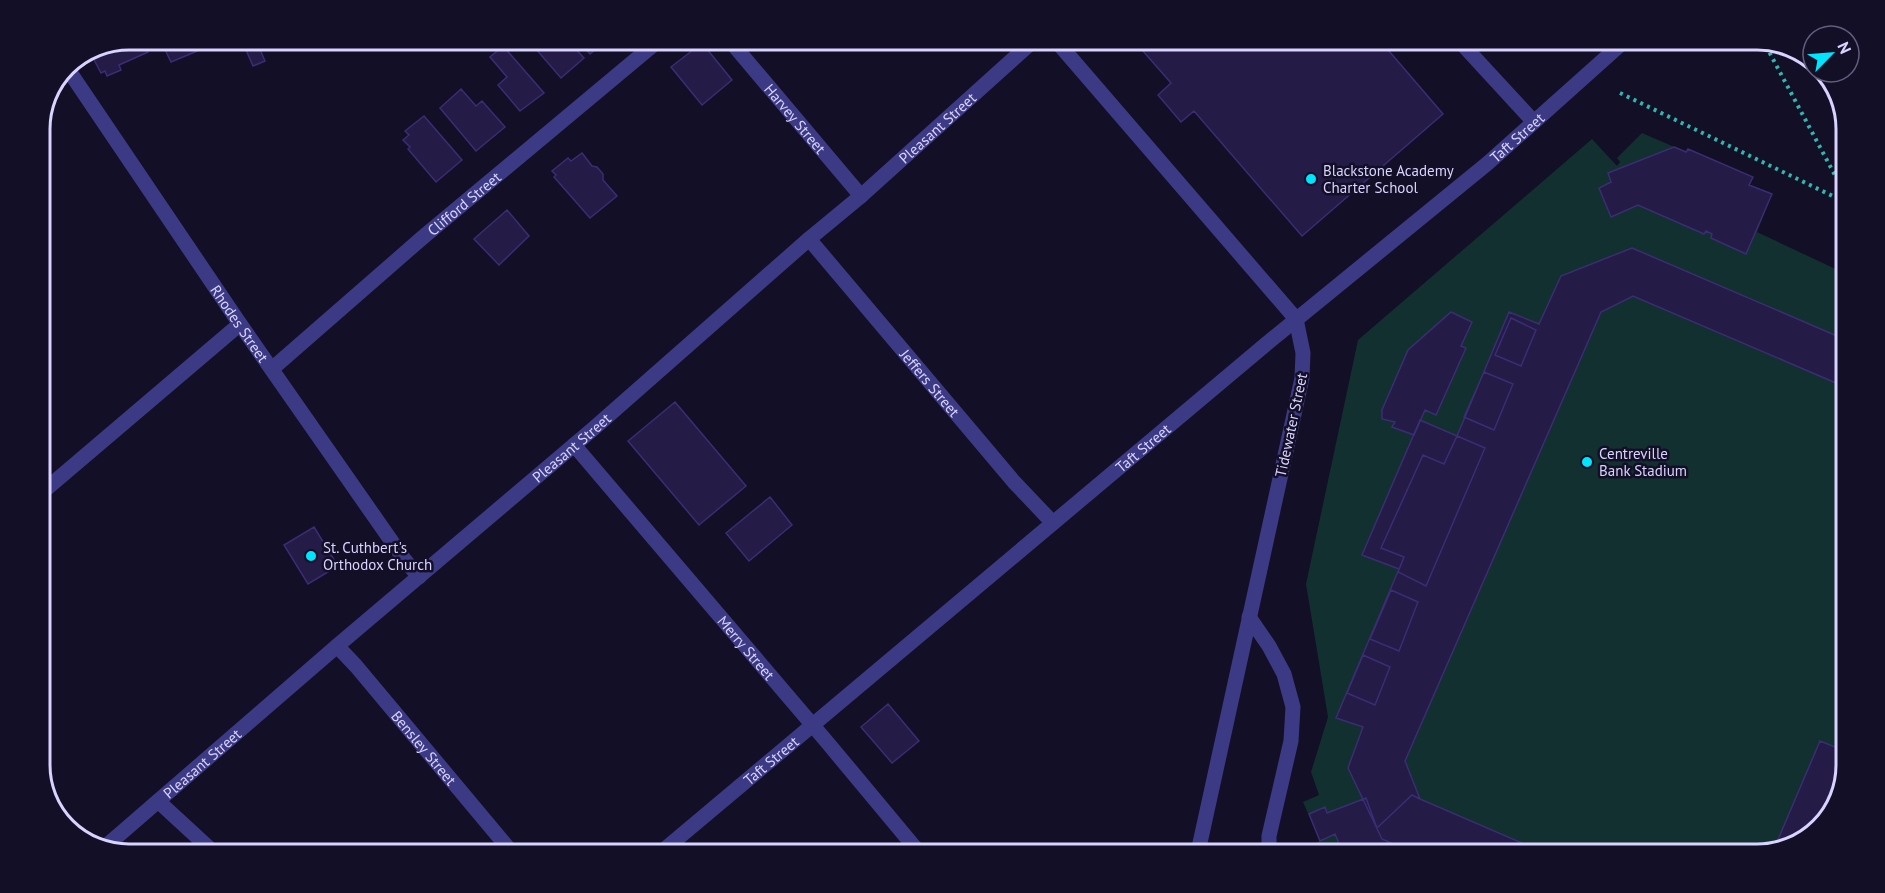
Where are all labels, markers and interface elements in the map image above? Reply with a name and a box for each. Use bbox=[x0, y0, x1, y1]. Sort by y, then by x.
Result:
north arrow bbox=[1801, 24, 1861, 84]
text: N bbox=[1833, 39, 1856, 57]
street label: Harvey Street bbox=[761, 79, 830, 157]
street label: Pleasant Street bbox=[895, 88, 980, 167]
street label: Taft Street bbox=[1486, 108, 1548, 166]
place label: Blackstone Academy Charter School bbox=[1323, 161, 1454, 197]
street label: Clifford Street bbox=[423, 167, 504, 239]
marker: Blackstone Academy Charter School bbox=[1304, 172, 1318, 186]
street label: Rhodes Street bbox=[207, 281, 273, 366]
street label: Jeffers Street bbox=[896, 344, 964, 420]
street label: Tidewater Street bbox=[1271, 371, 1311, 479]
street label: Pleasant Street bbox=[528, 409, 614, 486]
street label: Taft Street bbox=[1111, 419, 1174, 476]
place label: Centreville Bank Stadium bbox=[1599, 444, 1687, 480]
marker: Centreville Bank Stadium bbox=[1580, 455, 1594, 469]
place label: St. Cuthbert's Orthodox Church bbox=[323, 538, 432, 574]
marker: St. Cuthbert's Orthodox Church bbox=[304, 549, 318, 563]
street label: Merry Street bbox=[714, 611, 779, 684]
street label: Bensley Street bbox=[388, 706, 461, 789]
street label: Pleasant Street bbox=[159, 724, 245, 802]
street label: Taft Street bbox=[739, 732, 802, 789]

